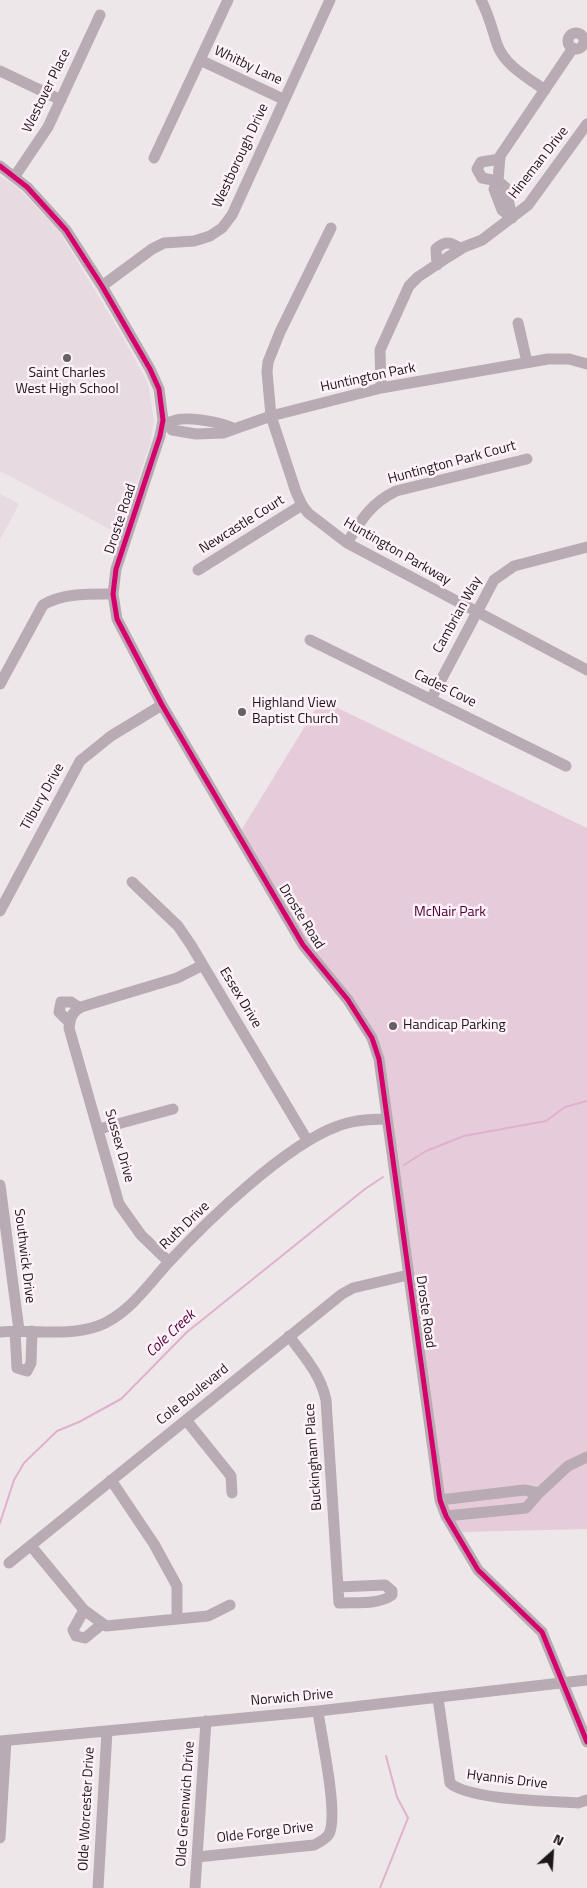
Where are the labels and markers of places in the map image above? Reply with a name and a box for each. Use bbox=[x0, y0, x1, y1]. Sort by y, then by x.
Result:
marker: Saint Charles West High School bbox=[61, 352, 73, 364]
place label: Saint Charles West High School bbox=[15, 366, 119, 398]
place label: Highland View Baptist Church bbox=[252, 696, 338, 729]
marker: Highland View Baptist Church bbox=[236, 706, 248, 718]
place label: Handicap Parking bbox=[403, 1018, 506, 1034]
marker: Handicap Parking bbox=[387, 1020, 399, 1032]

